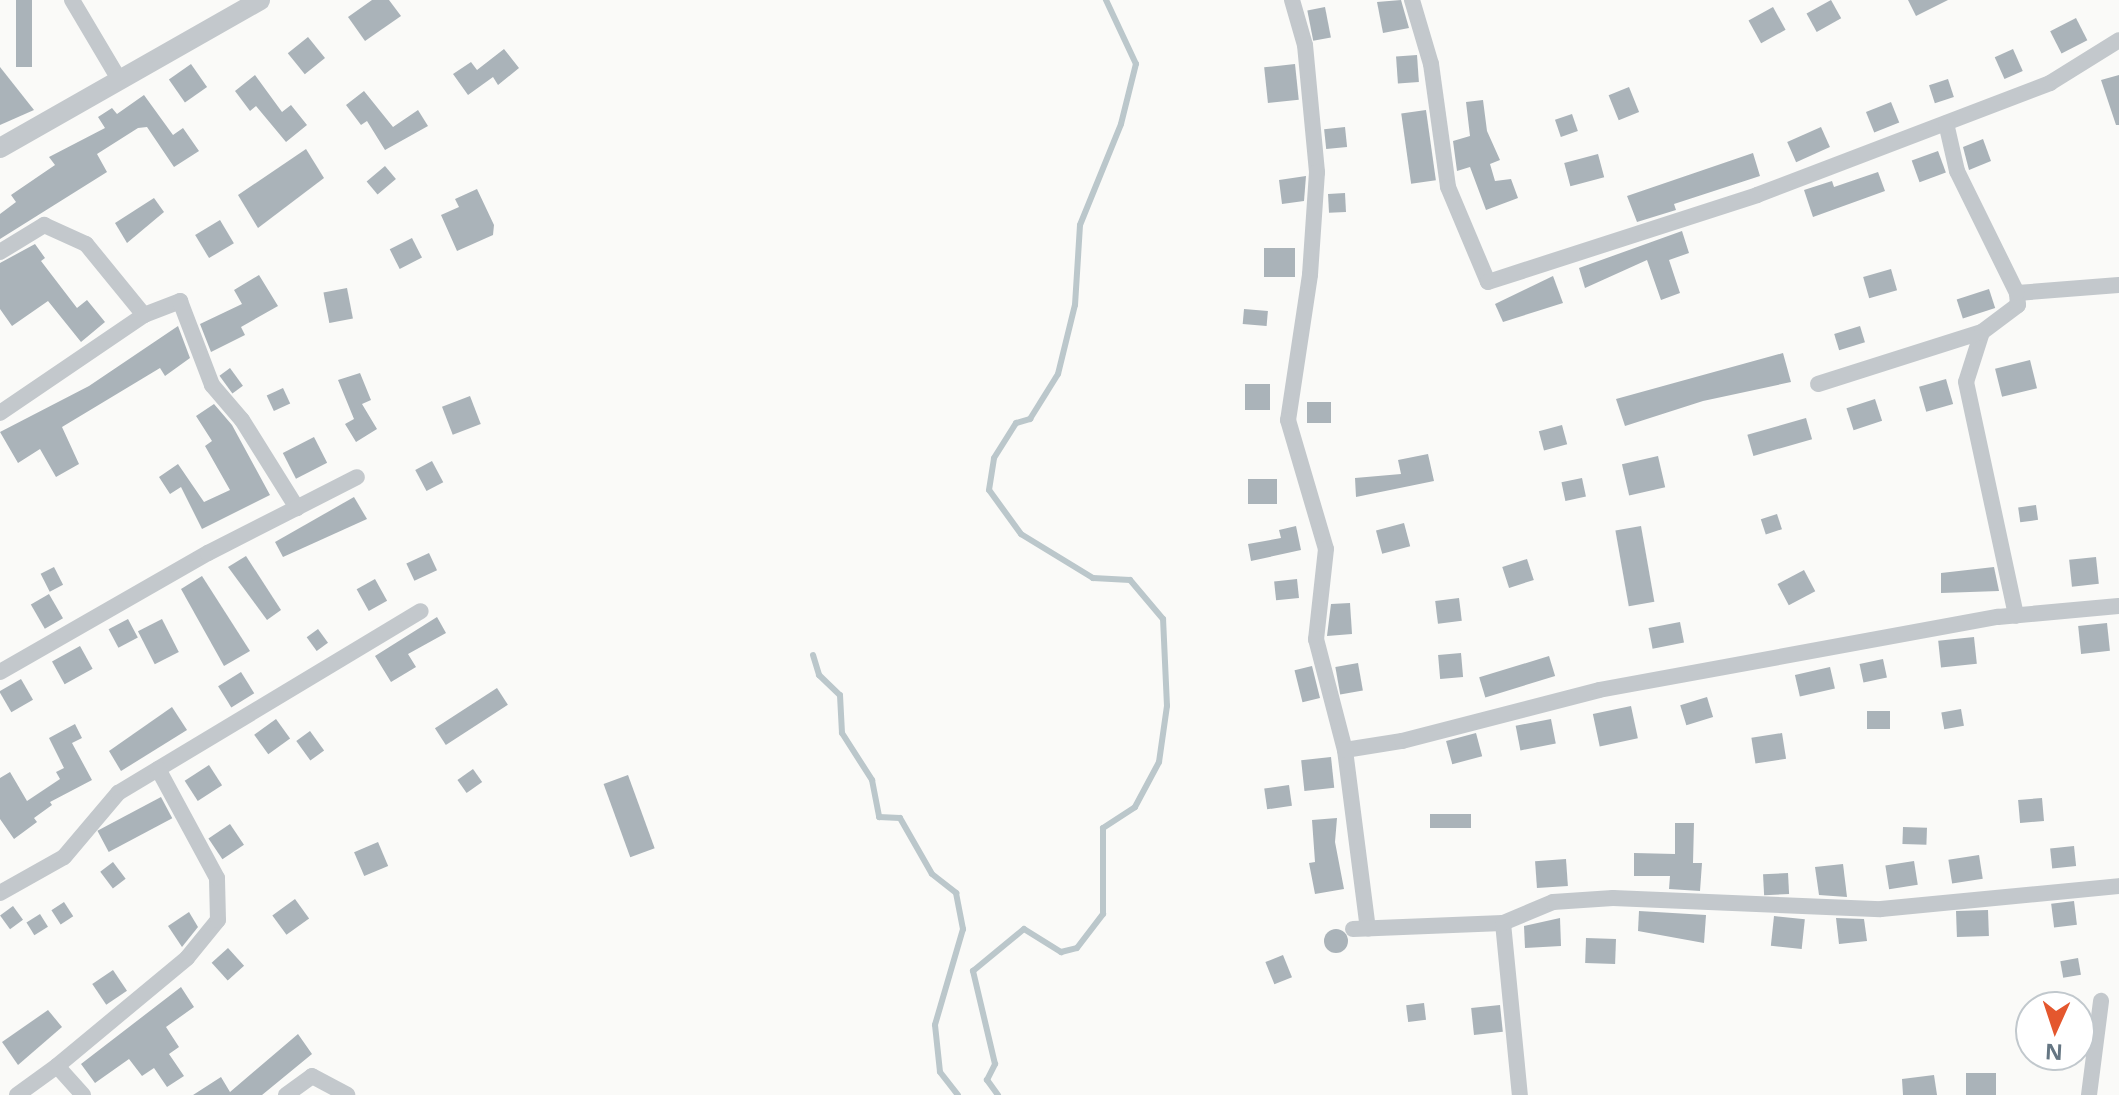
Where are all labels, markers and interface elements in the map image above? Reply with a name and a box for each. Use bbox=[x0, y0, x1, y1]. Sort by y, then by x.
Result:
north arrow bbox=[2015, 991, 2095, 1071]
text: N bbox=[2044, 1038, 2064, 1068]

